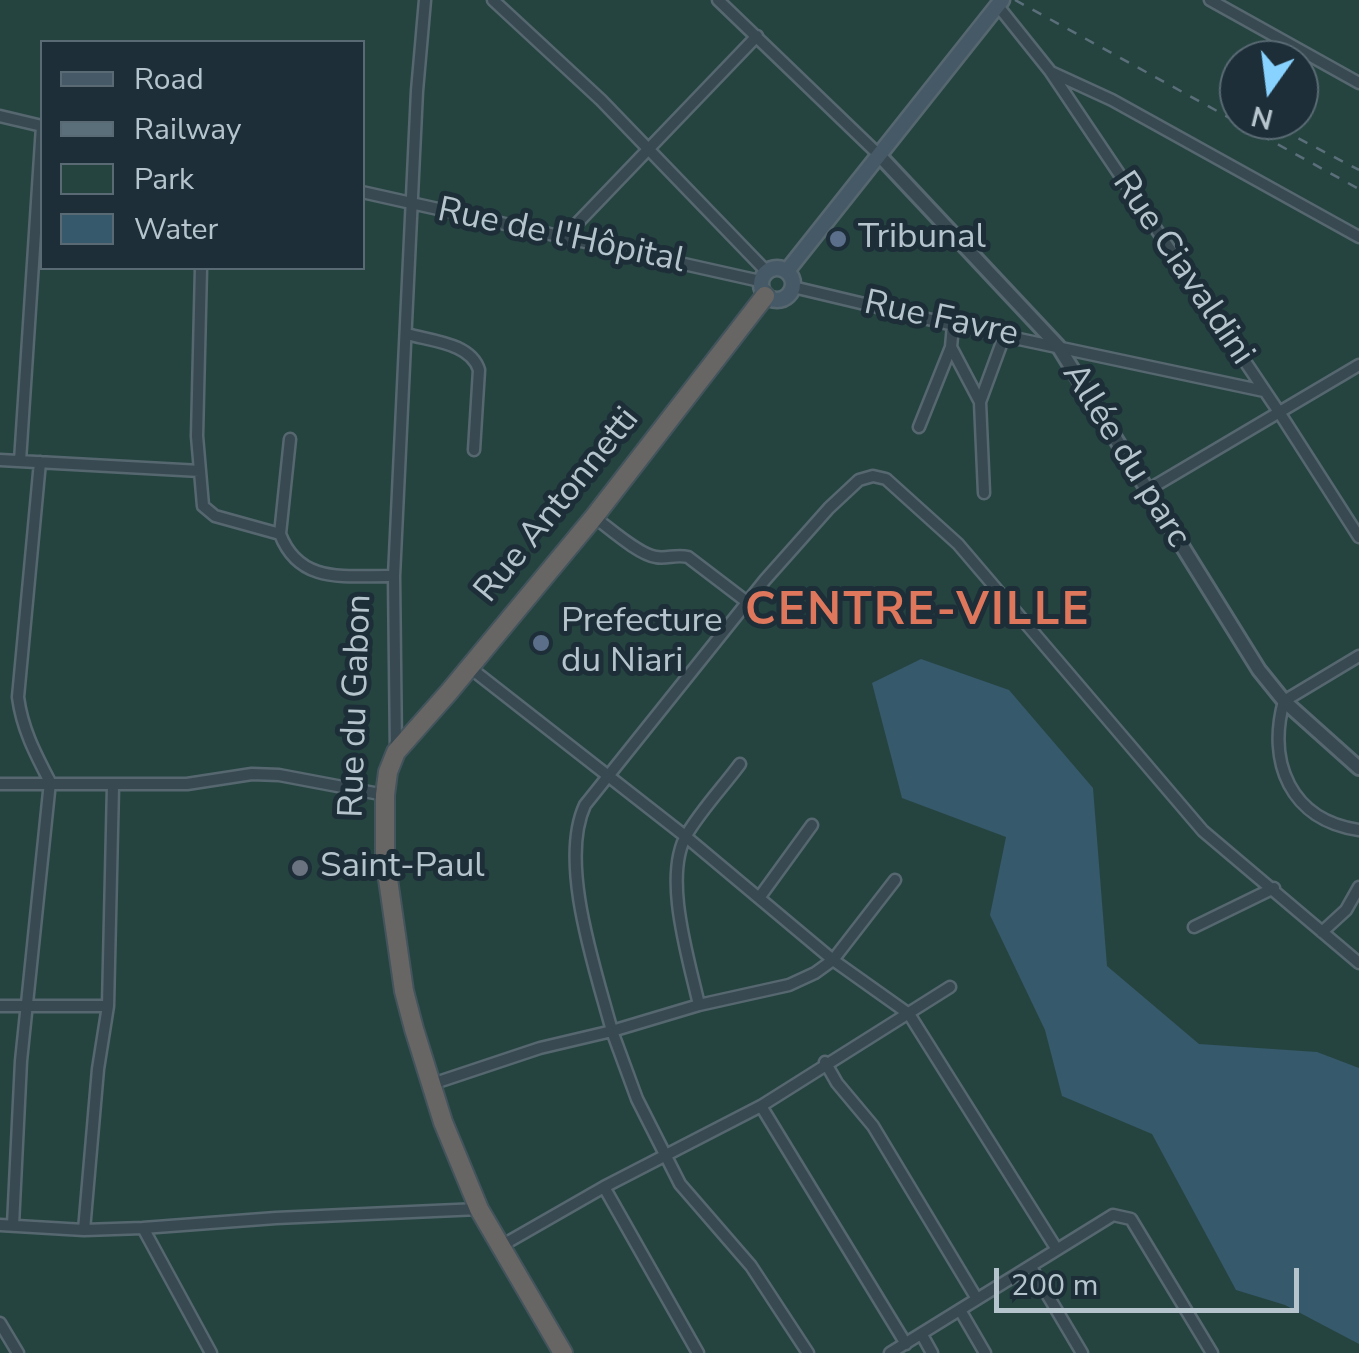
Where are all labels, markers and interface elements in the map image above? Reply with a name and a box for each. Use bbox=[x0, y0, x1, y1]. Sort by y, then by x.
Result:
legend bbox=[40, 40, 365, 270]
north arrow bbox=[1219, 40, 1319, 140]
text: Road bbox=[134, 59, 204, 100]
text: N bbox=[1247, 96, 1277, 138]
text: Railway bbox=[134, 109, 242, 150]
text: Park bbox=[134, 159, 194, 200]
street label: Rue Ciavaldini bbox=[1102, 165, 1262, 373]
street label: Rue de l'Hôpital bbox=[434, 190, 688, 284]
text: Water bbox=[134, 209, 218, 250]
place label: Tribunal bbox=[858, 218, 986, 260]
marker: Tribunal bbox=[827, 228, 849, 250]
street label: Rue Favre bbox=[860, 283, 1022, 357]
street label: Allée du parc bbox=[1052, 356, 1198, 556]
street label: Rue Antonnetti bbox=[467, 400, 649, 612]
district label: CENTRE-VILLE bbox=[745, 586, 1091, 640]
street label: Rue du Gabon bbox=[332, 594, 382, 818]
place label: Prefecture du Niari bbox=[561, 602, 723, 684]
marker: Prefecture du Niari bbox=[530, 632, 552, 654]
place label: Saint-Paul bbox=[320, 847, 485, 889]
marker: Saint-Paul bbox=[289, 857, 311, 879]
scale bar bbox=[999, 1248, 1304, 1310]
text: 200 m bbox=[1011, 1265, 1098, 1306]

